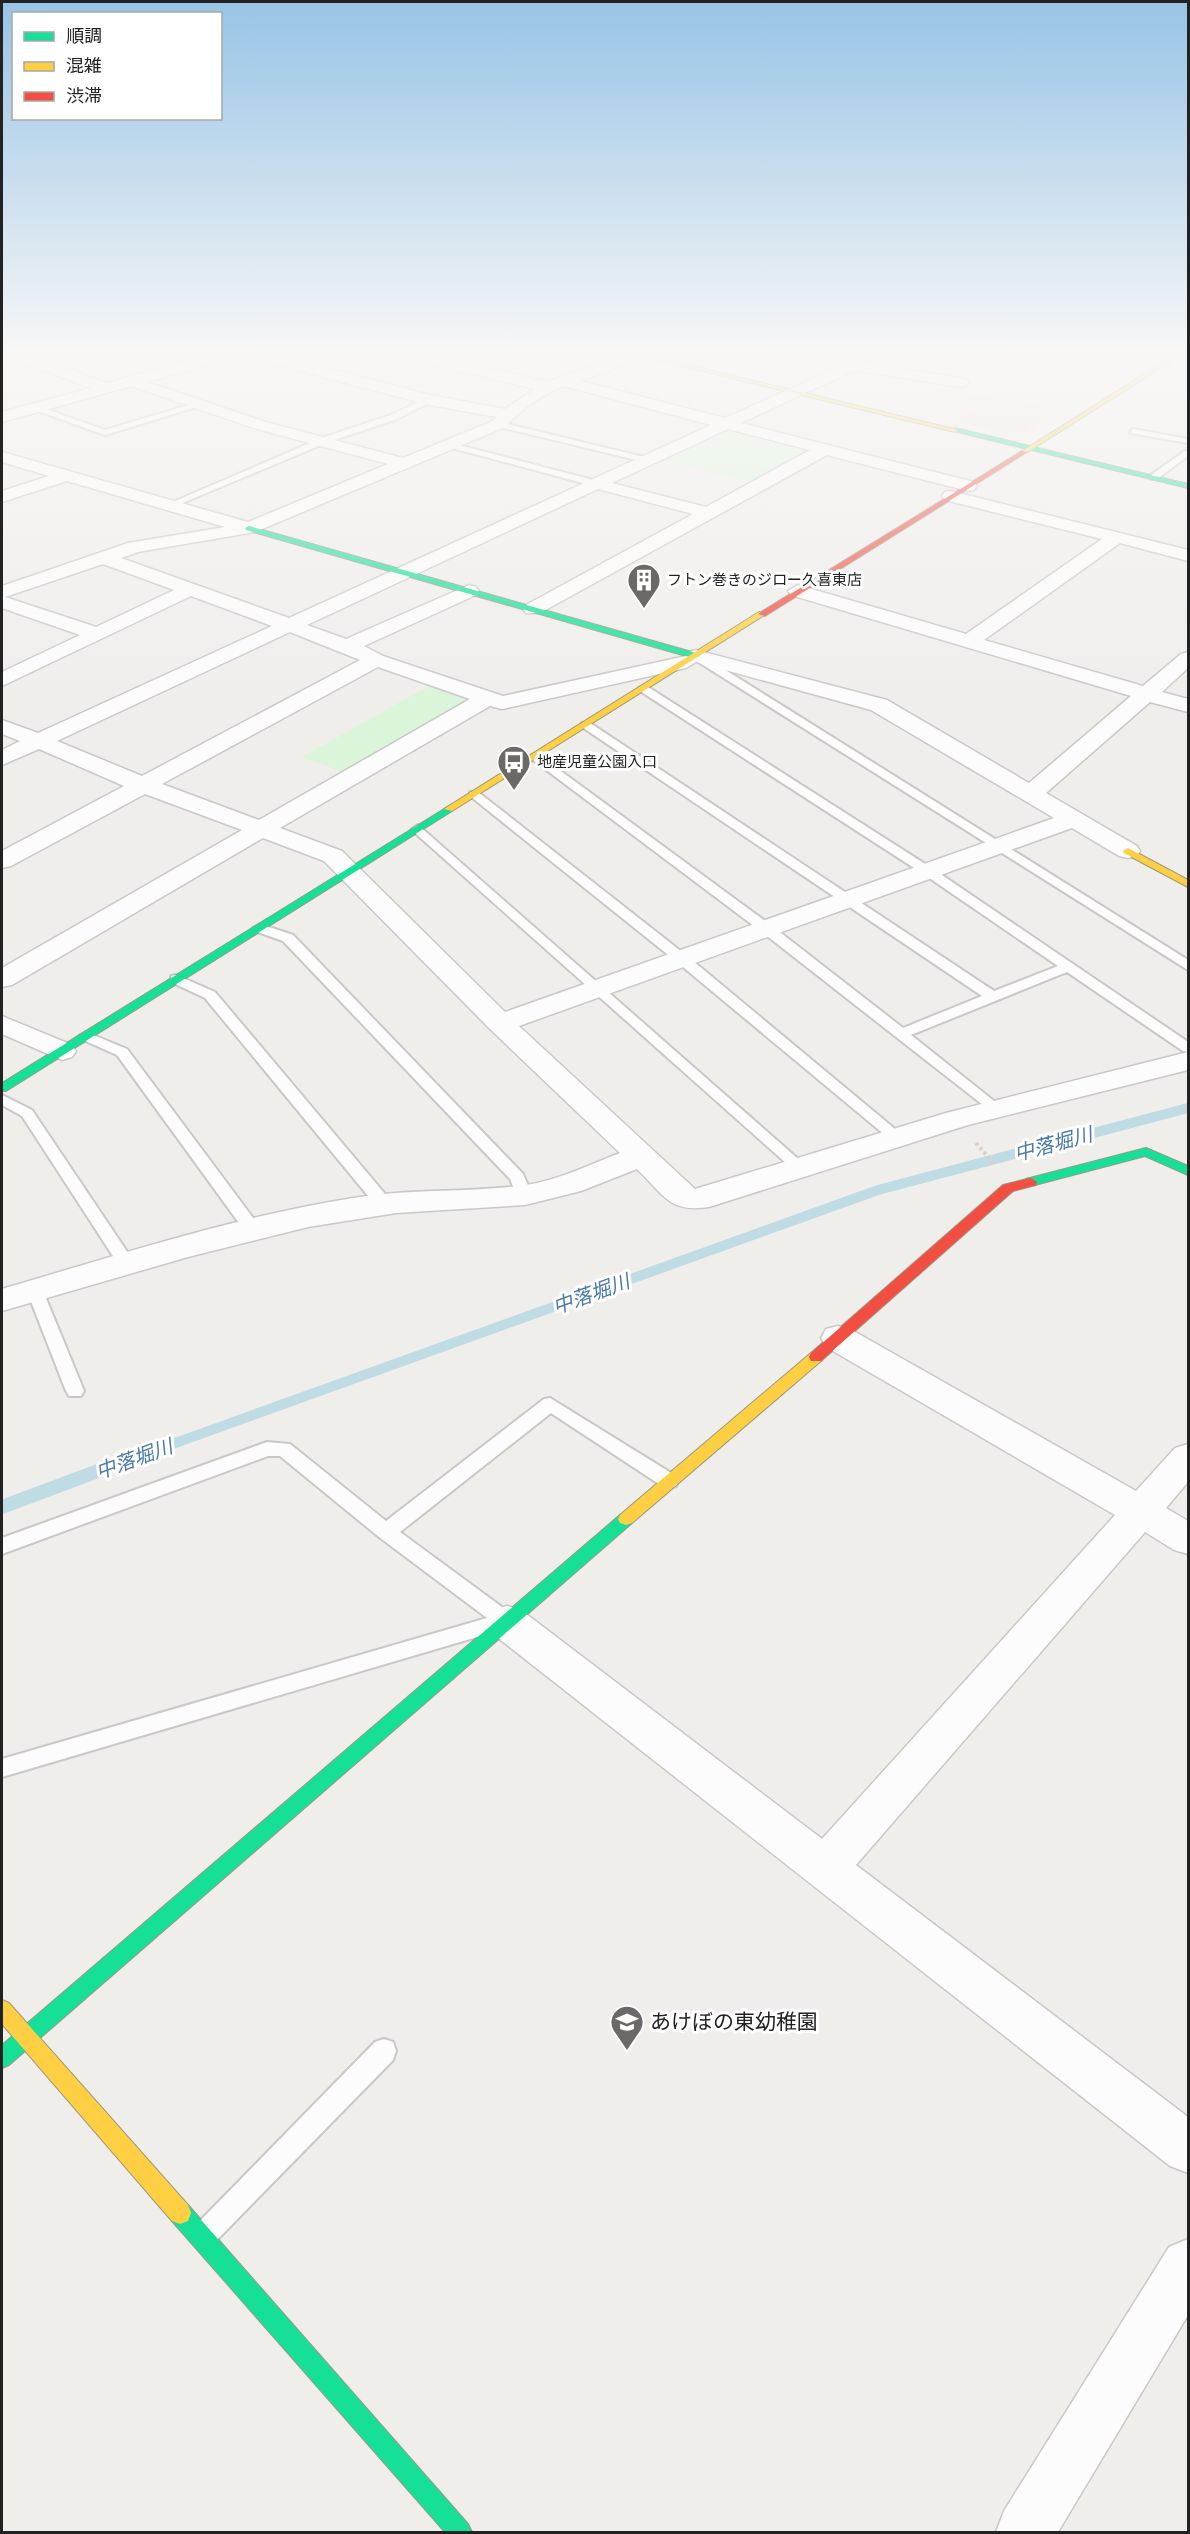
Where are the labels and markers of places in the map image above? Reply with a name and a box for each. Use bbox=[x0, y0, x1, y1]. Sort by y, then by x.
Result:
building icon: フトン巻きのジロー久喜東店 bbox=[626, 562, 662, 609]
place label: フトン巻きのジロー久喜東店 bbox=[667, 571, 862, 589]
bus stop icon: 地産児童公園入口 bbox=[496, 744, 532, 791]
place label: 地産児童公園入口 bbox=[537, 753, 657, 771]
school or university icon: あけぼの東幼稚園 bbox=[609, 2004, 645, 2051]
place label: あけぼの東幼稚園 bbox=[650, 2010, 818, 2034]

